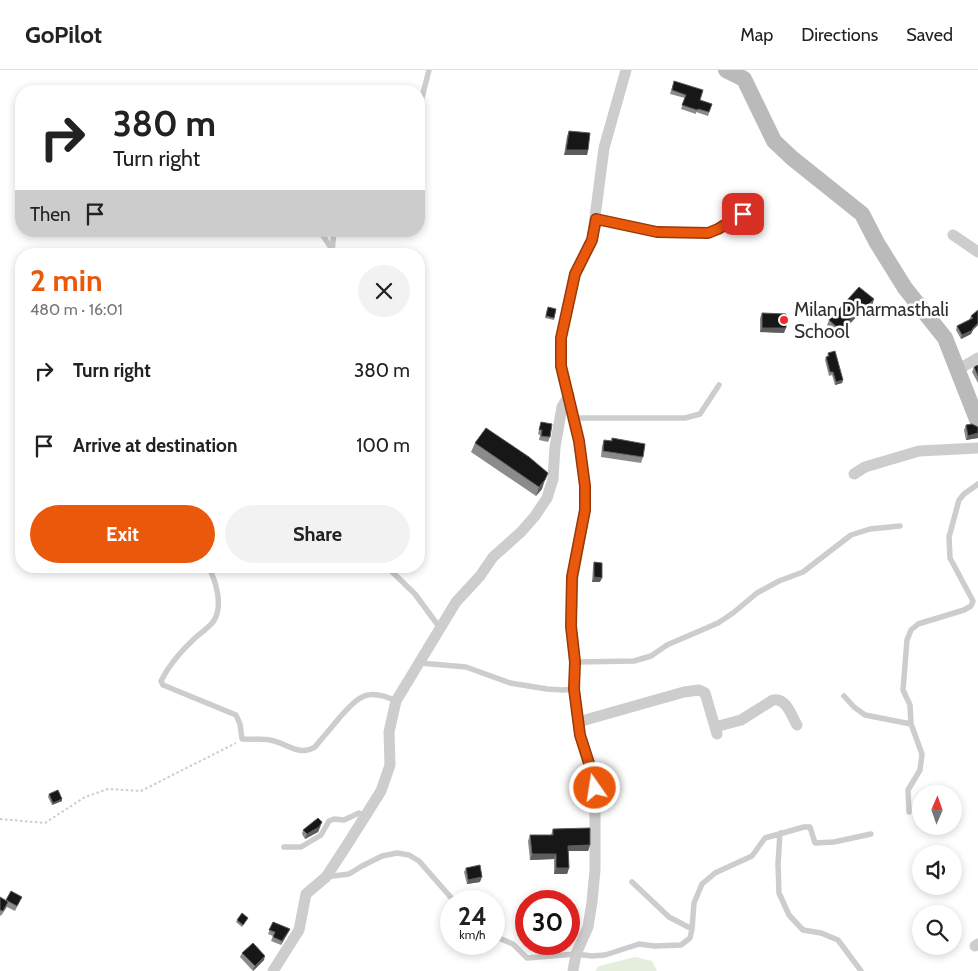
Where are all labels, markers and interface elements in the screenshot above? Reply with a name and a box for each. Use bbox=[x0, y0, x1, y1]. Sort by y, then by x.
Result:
text: GoPilot bbox=[25, 20, 102, 49]
text: Map bbox=[740, 24, 773, 46]
text: Directions bbox=[801, 24, 878, 46]
text: Saved bbox=[906, 24, 953, 46]
text: 380 m bbox=[113, 102, 216, 145]
icon: right bbox=[30, 105, 95, 170]
text: Turn right bbox=[113, 145, 200, 172]
pin bbox=[722, 193, 764, 235]
icon: arrive bbox=[81, 200, 109, 228]
icon: arrive bbox=[729, 200, 757, 228]
text: Then bbox=[30, 203, 71, 226]
text: 2 min bbox=[30, 262, 102, 299]
button: close bbox=[358, 265, 410, 317]
place label: Milan Dharmasthali School bbox=[794, 298, 949, 343]
text: 480 m · 16:01 bbox=[30, 300, 123, 319]
marker: Milan Dharmasthali School bbox=[778, 314, 790, 326]
icon: right bbox=[30, 357, 58, 385]
text: Turn right bbox=[73, 359, 151, 382]
text: 380 m bbox=[354, 359, 410, 382]
icon: arrive bbox=[30, 432, 58, 460]
text: Arrive at destination bbox=[73, 434, 237, 457]
text: 100 m bbox=[356, 434, 410, 457]
button: Exit bbox=[30, 505, 215, 563]
button: Share bbox=[225, 505, 410, 563]
position arrow bbox=[568, 761, 620, 813]
north arrow bbox=[912, 785, 962, 835]
map controls bbox=[912, 785, 962, 955]
button: sound bbox=[912, 845, 962, 895]
speed limit sign: 30 bbox=[515, 890, 580, 955]
text: 24 bbox=[458, 901, 487, 931]
button: search bbox=[912, 905, 962, 955]
text: km/h bbox=[459, 927, 486, 942]

